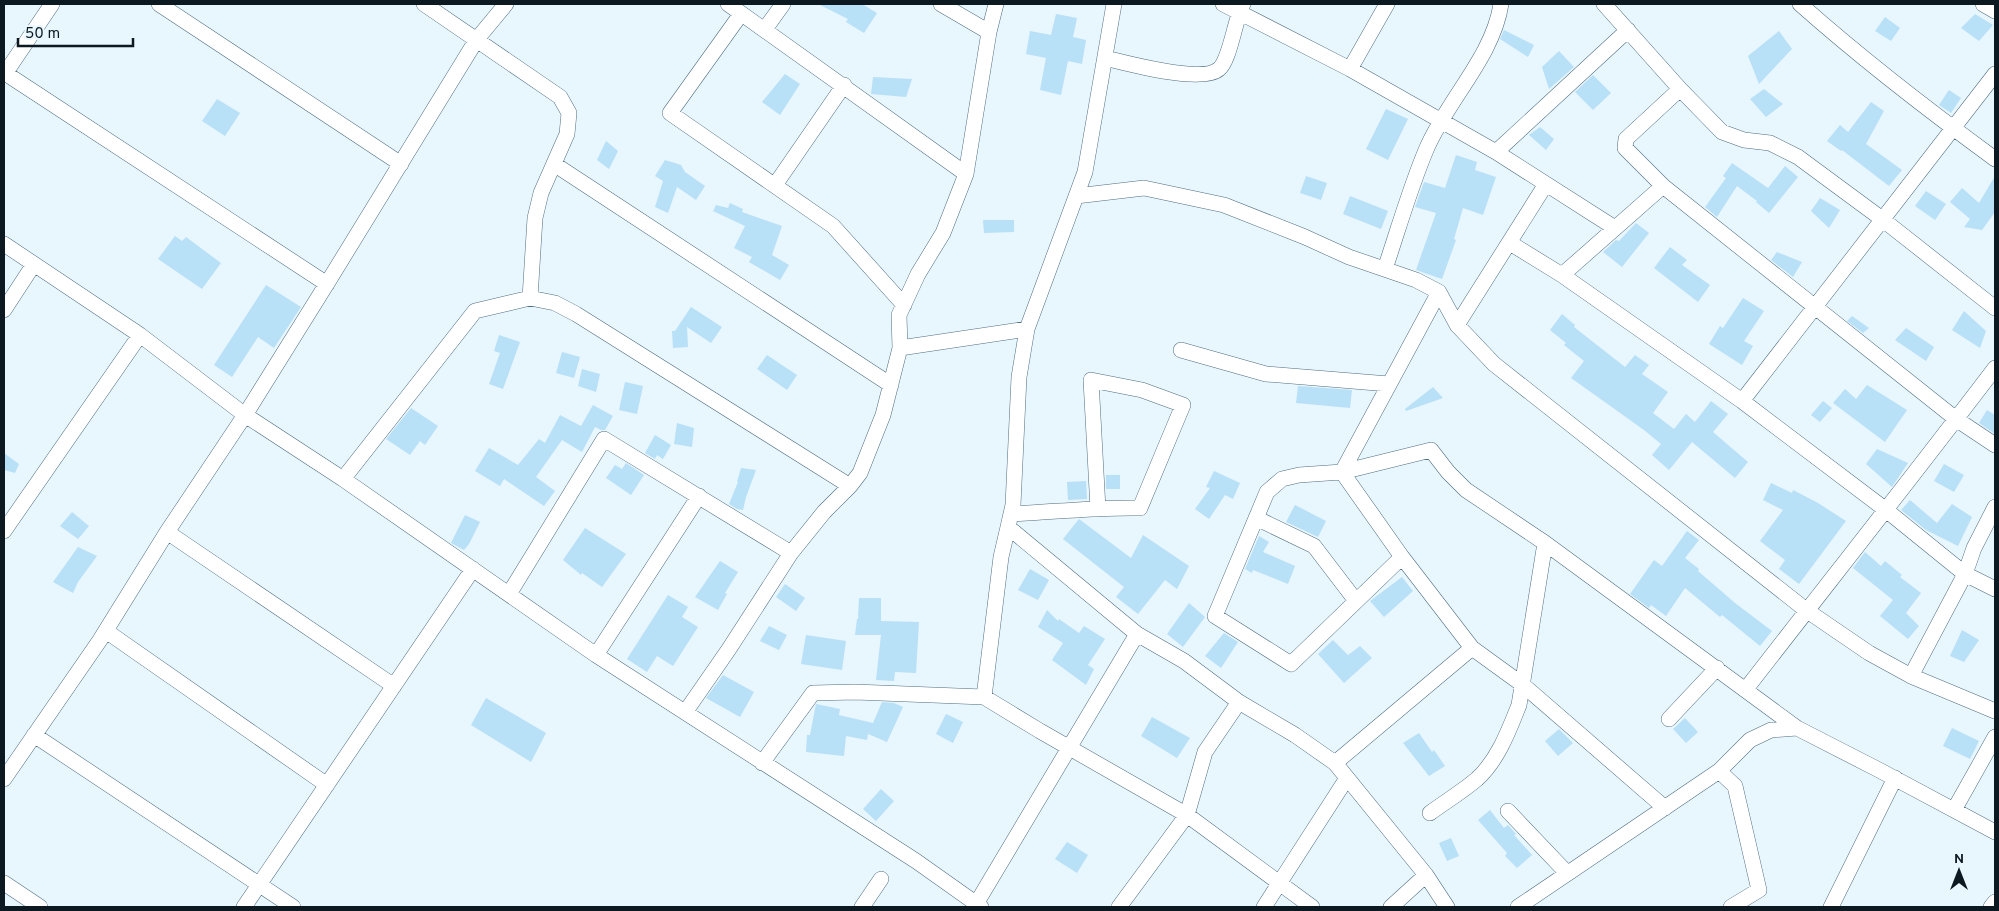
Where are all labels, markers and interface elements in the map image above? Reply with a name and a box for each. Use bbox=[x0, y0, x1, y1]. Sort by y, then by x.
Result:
scale bar bbox=[18, 15, 132, 47]
text: 50 m bbox=[25, 25, 60, 44]
north arrow bbox=[1934, 846, 1984, 896]
text: N bbox=[1954, 851, 1964, 868]

